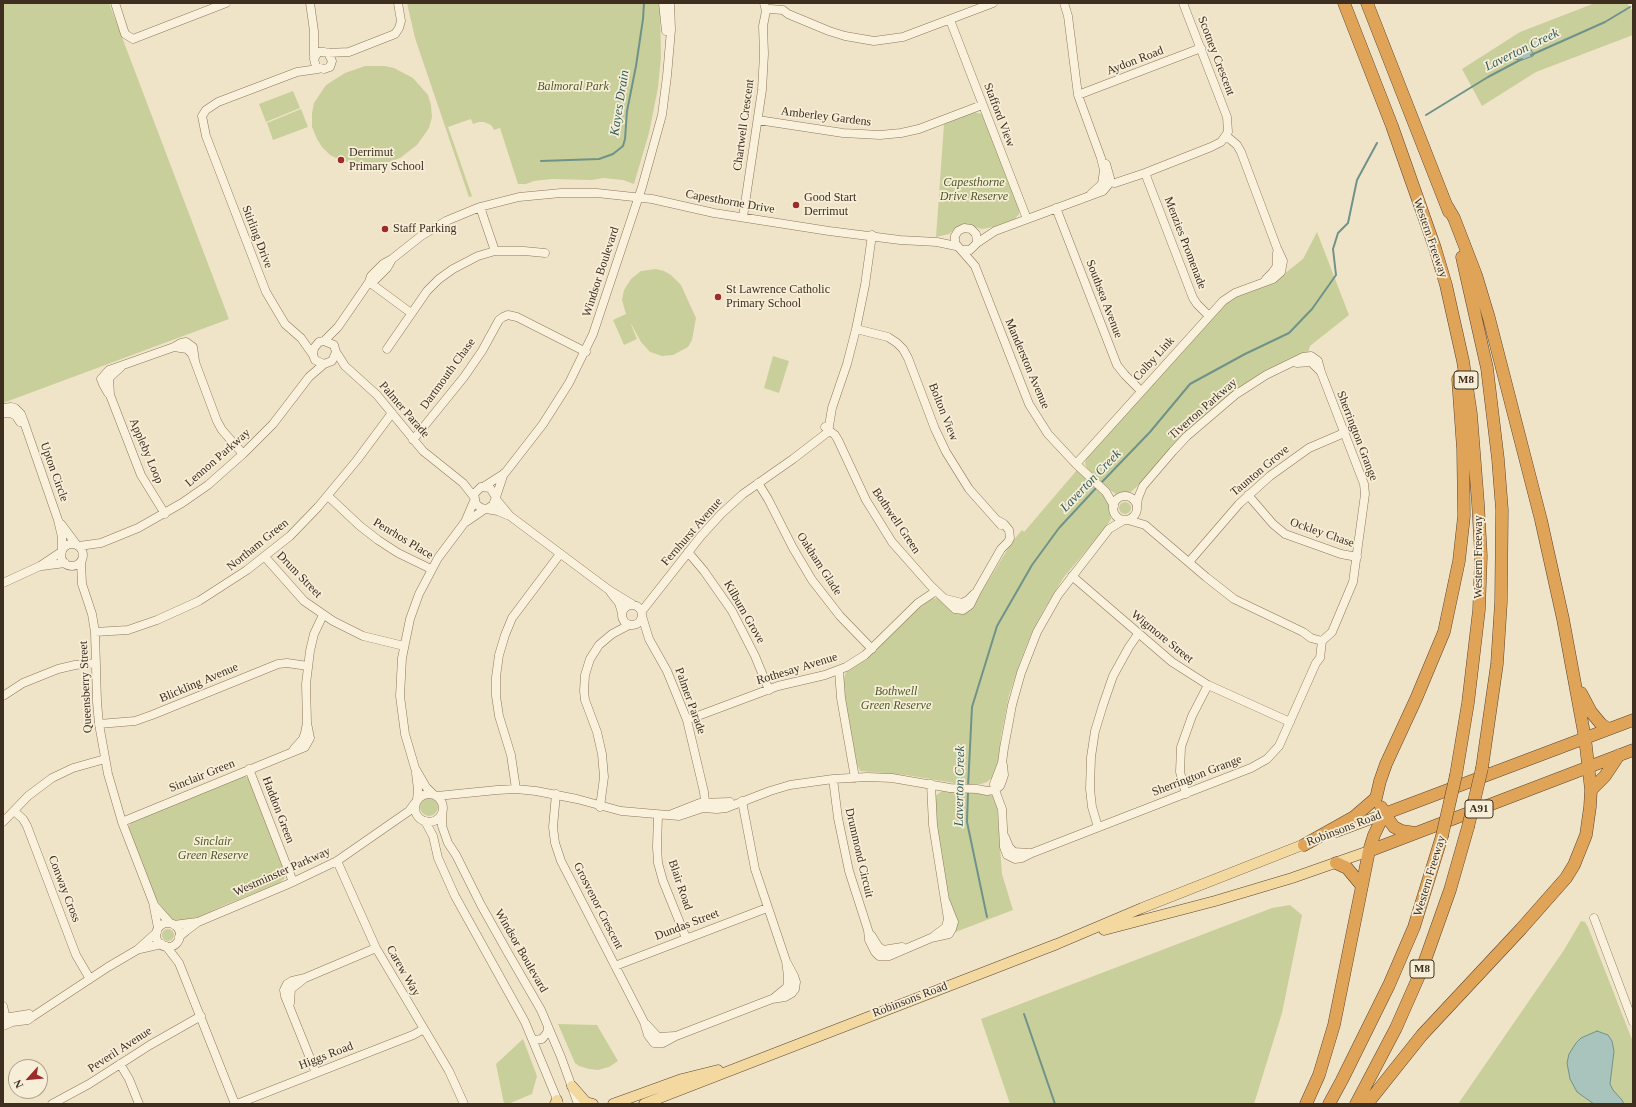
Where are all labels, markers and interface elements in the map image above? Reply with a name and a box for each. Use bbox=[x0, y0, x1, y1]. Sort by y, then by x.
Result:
street label: Scotney Crescent bbox=[1194, 14, 1238, 98]
water label: Laverton Creek bbox=[1482, 25, 1562, 75]
street label: Aydon Road bbox=[1104, 44, 1166, 78]
water label: Kayes Drain bbox=[607, 69, 633, 137]
street label: Chartwell Crescent bbox=[730, 78, 758, 172]
park label: Balmoral Park bbox=[537, 80, 609, 94]
street label: Stafford View bbox=[980, 81, 1018, 149]
street label: Amberley Gardens bbox=[780, 104, 872, 130]
place label: Derrimut Primary School bbox=[349, 146, 424, 174]
marker: Derrimut Primary School bbox=[336, 155, 346, 165]
park label: Capesthorne Drive Reserve bbox=[940, 176, 1008, 204]
street label: Capesthorne Drive bbox=[684, 187, 776, 217]
place label: Good Start Derrimut bbox=[804, 191, 856, 219]
street label: Menzies Promenade bbox=[1161, 195, 1209, 291]
street label: Western Freeway bbox=[1410, 196, 1450, 280]
marker: Good Start Derrimut bbox=[791, 200, 801, 210]
street label: Stirling Drive bbox=[238, 203, 276, 271]
place label: Staff Parking bbox=[393, 222, 456, 236]
marker: Staff Parking bbox=[380, 224, 390, 234]
street label: Windsor Boulevard bbox=[580, 225, 622, 319]
street label: Southsea Avenue bbox=[1082, 258, 1126, 340]
place label: St Lawrence Catholic Primary School bbox=[726, 283, 830, 311]
marker: St Lawrence Catholic Primary School bbox=[713, 292, 723, 302]
street label: Manderston Avenue bbox=[1001, 317, 1053, 411]
street label: Colby Link bbox=[1130, 334, 1178, 384]
street label: Dartmouth Chase bbox=[417, 336, 479, 412]
road number: M8 bbox=[1454, 371, 1478, 389]
street label: Tiverton Parkway bbox=[1166, 375, 1240, 443]
street label: Palmer Parade bbox=[376, 379, 432, 441]
street label: Bolton View bbox=[925, 381, 961, 443]
street label: Sherrington Grange bbox=[1333, 389, 1381, 483]
street label: Appleby Loop bbox=[126, 416, 166, 486]
street label: Lennon Parkway bbox=[182, 426, 254, 490]
street label: Upton Circle bbox=[37, 440, 71, 504]
street label: Taunton Grove bbox=[1228, 442, 1292, 500]
water label: Laverton Creek bbox=[1057, 447, 1125, 515]
street label: Bothwell Green bbox=[869, 485, 923, 557]
street label: Fernhurst Avenue bbox=[659, 495, 725, 569]
street label: Penrhos Place bbox=[370, 515, 436, 563]
street label: Ockley Chase bbox=[1288, 515, 1356, 551]
street label: Western Freeway bbox=[1472, 515, 1486, 599]
street label: Northam Green bbox=[224, 516, 292, 574]
street label: Oakham Glade bbox=[793, 530, 845, 598]
street label: Drum Street bbox=[273, 549, 325, 601]
street label: Kilburn Grove bbox=[720, 578, 768, 646]
street label: Wigmore Street bbox=[1128, 608, 1196, 666]
street label: Queensberry Street bbox=[76, 641, 96, 733]
street label: Rothesay Avenue bbox=[755, 650, 839, 688]
street label: Blickling Avenue bbox=[157, 660, 241, 706]
street label: Palmer Parade bbox=[671, 666, 709, 736]
park label: Bothwell Green Reserve bbox=[861, 685, 931, 713]
water label: Laverton Creek bbox=[951, 745, 969, 827]
street label: Sherrington Grange bbox=[1150, 752, 1244, 800]
street label: Sinclair Green bbox=[167, 756, 237, 796]
street label: Haddon Green bbox=[259, 775, 297, 845]
road number: A91 bbox=[1465, 800, 1493, 818]
street label: Drummond Circuit bbox=[842, 807, 876, 899]
street label: Robinsons Road bbox=[1305, 808, 1383, 850]
street label: Western Freeway bbox=[1411, 834, 1449, 918]
park label: Sinclair Green Reserve bbox=[178, 835, 248, 863]
street label: Westminster Parkway bbox=[231, 844, 333, 900]
street label: Conway Cross bbox=[45, 854, 83, 924]
street label: Blair Road bbox=[665, 858, 695, 912]
street label: Grosvenor Crescent bbox=[570, 860, 626, 952]
street label: Dundas Street bbox=[653, 906, 721, 944]
street label: Windsor Boulevard bbox=[491, 907, 551, 995]
street label: Carew Way bbox=[383, 943, 423, 999]
road number: M8 bbox=[1410, 960, 1434, 978]
street label: Robinsons Road bbox=[871, 979, 949, 1021]
street label: Peveril Avenue bbox=[85, 1024, 155, 1076]
street label: Higgs Road bbox=[297, 1039, 355, 1073]
north arrow bbox=[8, 1059, 48, 1099]
text: N bbox=[11, 1078, 25, 1090]

